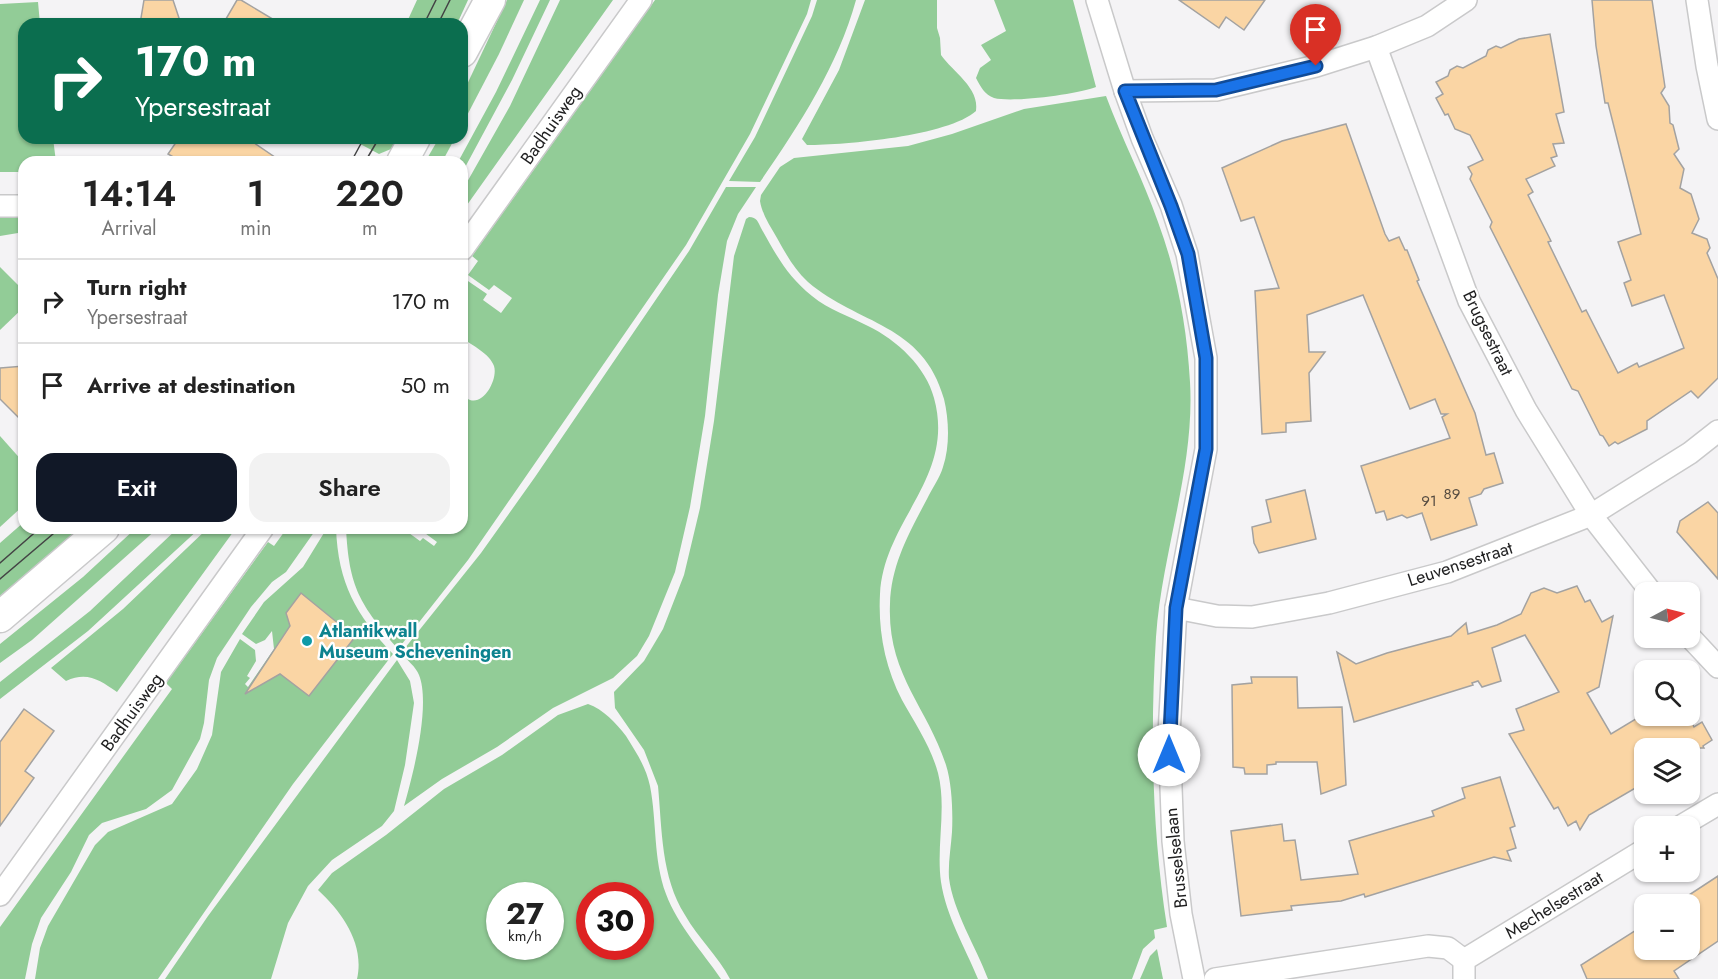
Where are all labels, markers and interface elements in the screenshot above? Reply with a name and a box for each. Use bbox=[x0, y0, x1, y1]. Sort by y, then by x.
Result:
pin bbox=[1290, 4, 1341, 66]
icon: arrive bbox=[1299, 13, 1332, 46]
text: 170 m bbox=[135, 31, 257, 92]
icon: right bbox=[36, 42, 114, 120]
street label: Badhuisweg bbox=[514, 80, 588, 170]
text: Ypersestraat bbox=[135, 87, 270, 126]
text: 14:14 bbox=[82, 167, 176, 219]
text: 1 bbox=[247, 167, 265, 219]
text: 220 bbox=[336, 167, 404, 219]
text: Arrival bbox=[102, 214, 157, 243]
text: min bbox=[240, 214, 272, 243]
text: m bbox=[362, 214, 378, 243]
text: Turn right bbox=[87, 271, 187, 303]
icon: right bbox=[36, 285, 69, 318]
text: 170 m bbox=[392, 285, 450, 317]
street label: Brugsestraat bbox=[1456, 286, 1520, 381]
text: Ypersestraat bbox=[87, 303, 187, 332]
icon: arrive bbox=[36, 369, 69, 402]
text: Arrive at destination bbox=[87, 369, 296, 401]
text: 50 m bbox=[401, 369, 450, 401]
button: Exit bbox=[36, 453, 237, 522]
button: Share bbox=[249, 453, 450, 522]
house number: 89 bbox=[1444, 483, 1460, 505]
house number: 91 bbox=[1421, 490, 1437, 512]
street label: Leuvensestraat bbox=[1404, 535, 1517, 593]
north arrow bbox=[1634, 582, 1700, 648]
map controls bbox=[1634, 582, 1700, 960]
place label: Atlantikwall Museum Scheveningen bbox=[318, 618, 512, 665]
marker: Atlantikwall Museum Scheveningen bbox=[300, 634, 314, 648]
button: search bbox=[1634, 660, 1700, 726]
street label: Badhuisweg bbox=[95, 667, 169, 757]
position arrow bbox=[1137, 723, 1201, 787]
button: layers bbox=[1634, 738, 1700, 804]
street label: Brusselselaan bbox=[1158, 806, 1194, 910]
button: + bbox=[1634, 816, 1700, 882]
street label: Mechelsestraat bbox=[1500, 864, 1609, 945]
speed limit sign: 30 bbox=[576, 882, 654, 960]
text: 27 bbox=[506, 892, 544, 935]
button: − bbox=[1634, 894, 1700, 960]
text: km/h bbox=[508, 925, 542, 947]

